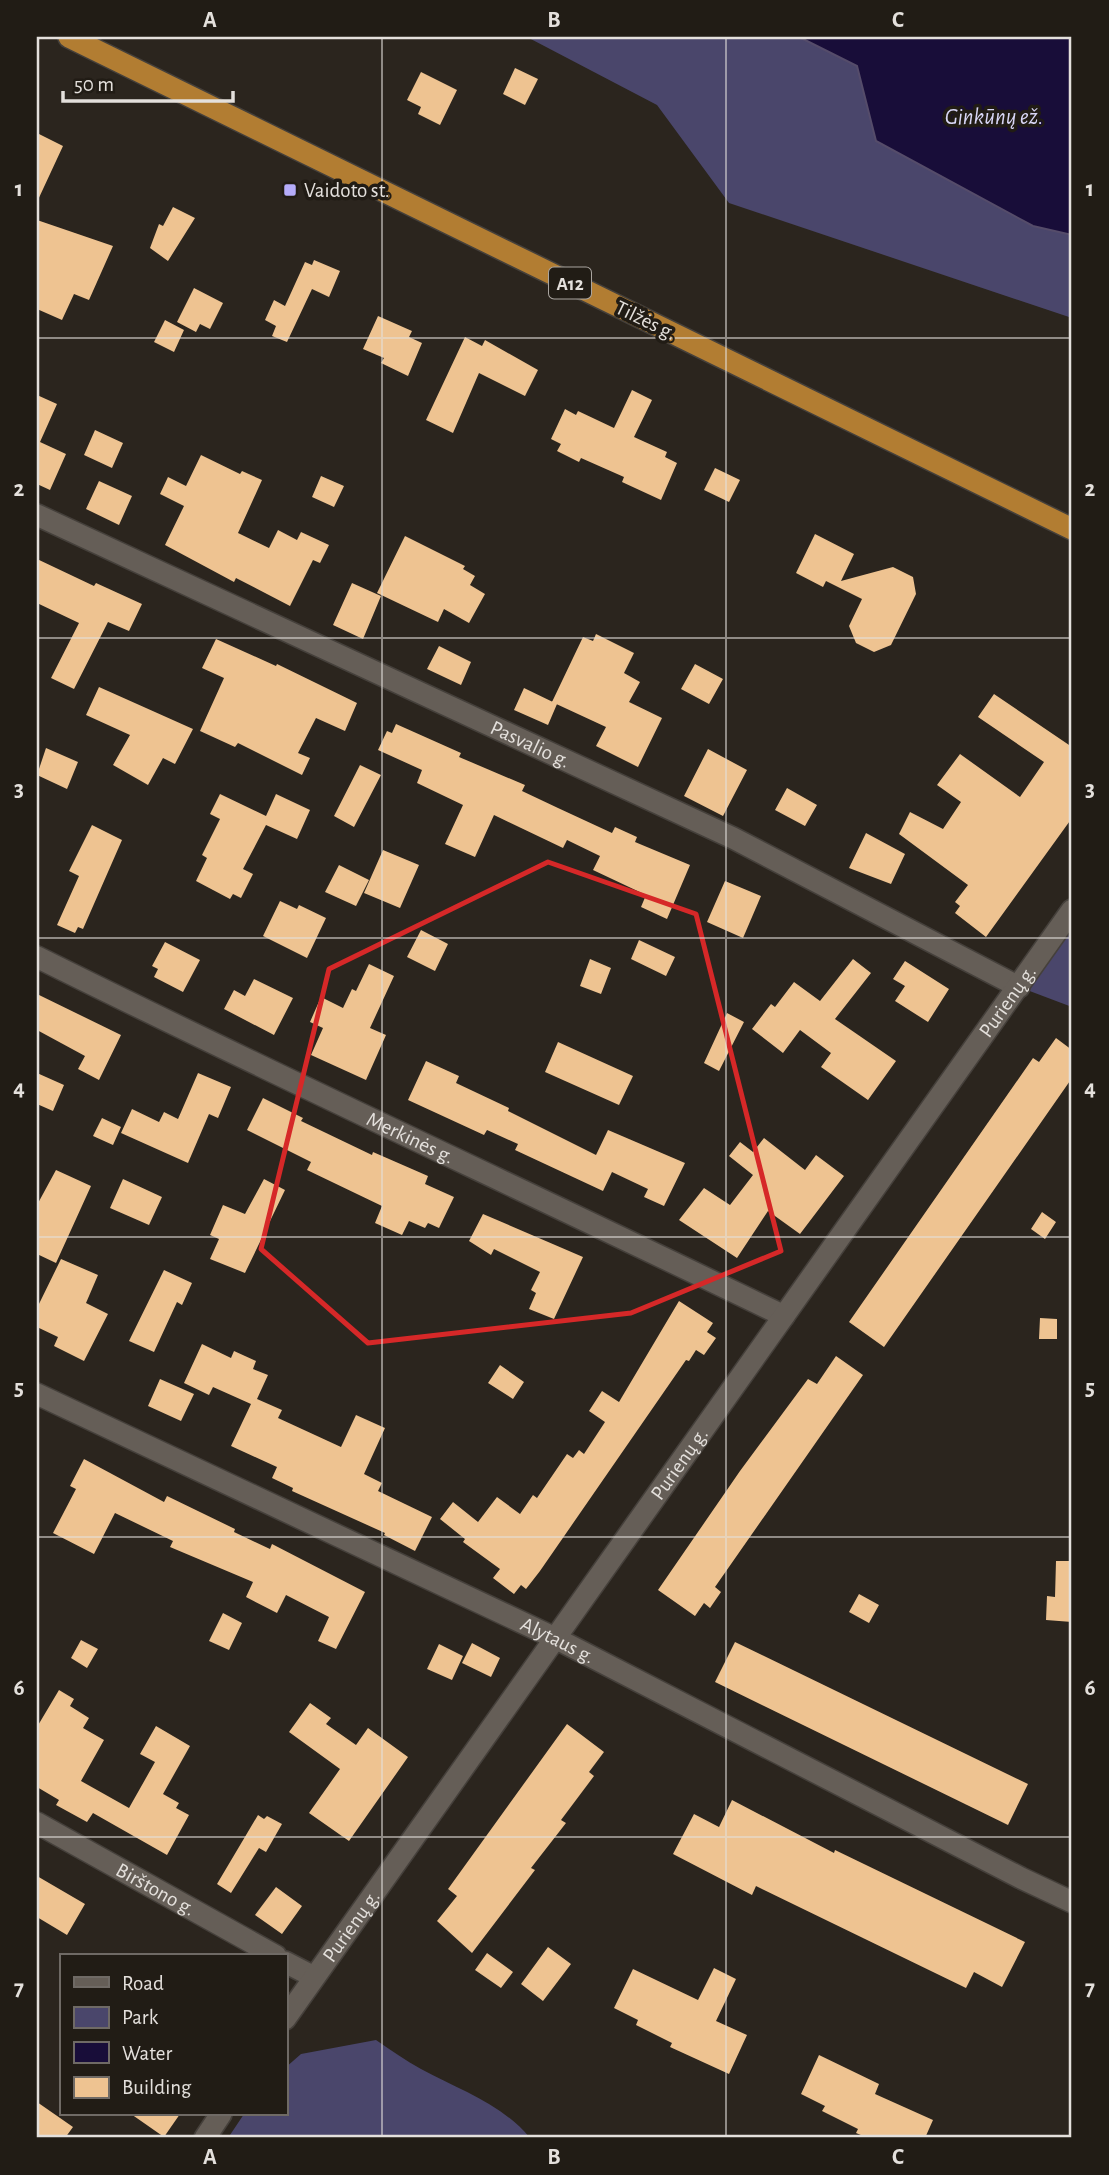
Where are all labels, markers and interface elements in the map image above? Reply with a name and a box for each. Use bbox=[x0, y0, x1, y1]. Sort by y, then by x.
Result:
text: A bbox=[203, 9, 217, 32]
text: B bbox=[547, 9, 561, 32]
text: C bbox=[892, 9, 904, 32]
scale bar bbox=[63, 60, 233, 104]
text: 50 m bbox=[74, 74, 114, 95]
water label: Ginkūnų ež. bbox=[945, 106, 1043, 129]
text: 1 bbox=[15, 178, 23, 201]
text: 1 bbox=[1086, 178, 1094, 201]
place label: Vaidoto st. bbox=[304, 180, 390, 201]
marker: Vaidoto st. bbox=[282, 182, 298, 198]
road number: A12 bbox=[549, 268, 591, 298]
street label: Tilžės g. bbox=[612, 297, 680, 344]
text: 2 bbox=[14, 478, 25, 501]
text: 2 bbox=[1085, 478, 1096, 501]
street label: Pasvalio g. bbox=[487, 717, 573, 772]
text: 3 bbox=[14, 778, 24, 801]
text: 3 bbox=[1085, 778, 1095, 801]
street label: Purienų g. bbox=[975, 962, 1040, 1041]
text: 4 bbox=[13, 1077, 25, 1100]
text: 4 bbox=[1084, 1077, 1096, 1100]
street label: Merkinės g. bbox=[363, 1108, 457, 1168]
text: 5 bbox=[14, 1377, 24, 1400]
text: 5 bbox=[1085, 1377, 1095, 1400]
street label: Purienų g. bbox=[647, 1424, 712, 1504]
street label: Alytaus g. bbox=[517, 1613, 598, 1668]
text: 6 bbox=[13, 1677, 25, 1700]
text: 6 bbox=[1084, 1677, 1096, 1700]
street label: Birštono g. bbox=[112, 1859, 199, 1920]
street label: Purienų g. bbox=[319, 1886, 384, 1966]
legend bbox=[60, 1954, 287, 2116]
text: Road bbox=[122, 1973, 164, 1994]
text: 7 bbox=[14, 1977, 24, 2000]
text: 7 bbox=[1085, 1977, 1095, 2000]
text: Park bbox=[122, 2007, 159, 2028]
text: Water bbox=[122, 2043, 172, 2064]
text: Building bbox=[122, 2077, 192, 2098]
text: A bbox=[203, 2146, 217, 2169]
text: B bbox=[547, 2146, 561, 2169]
text: C bbox=[892, 2146, 904, 2169]

